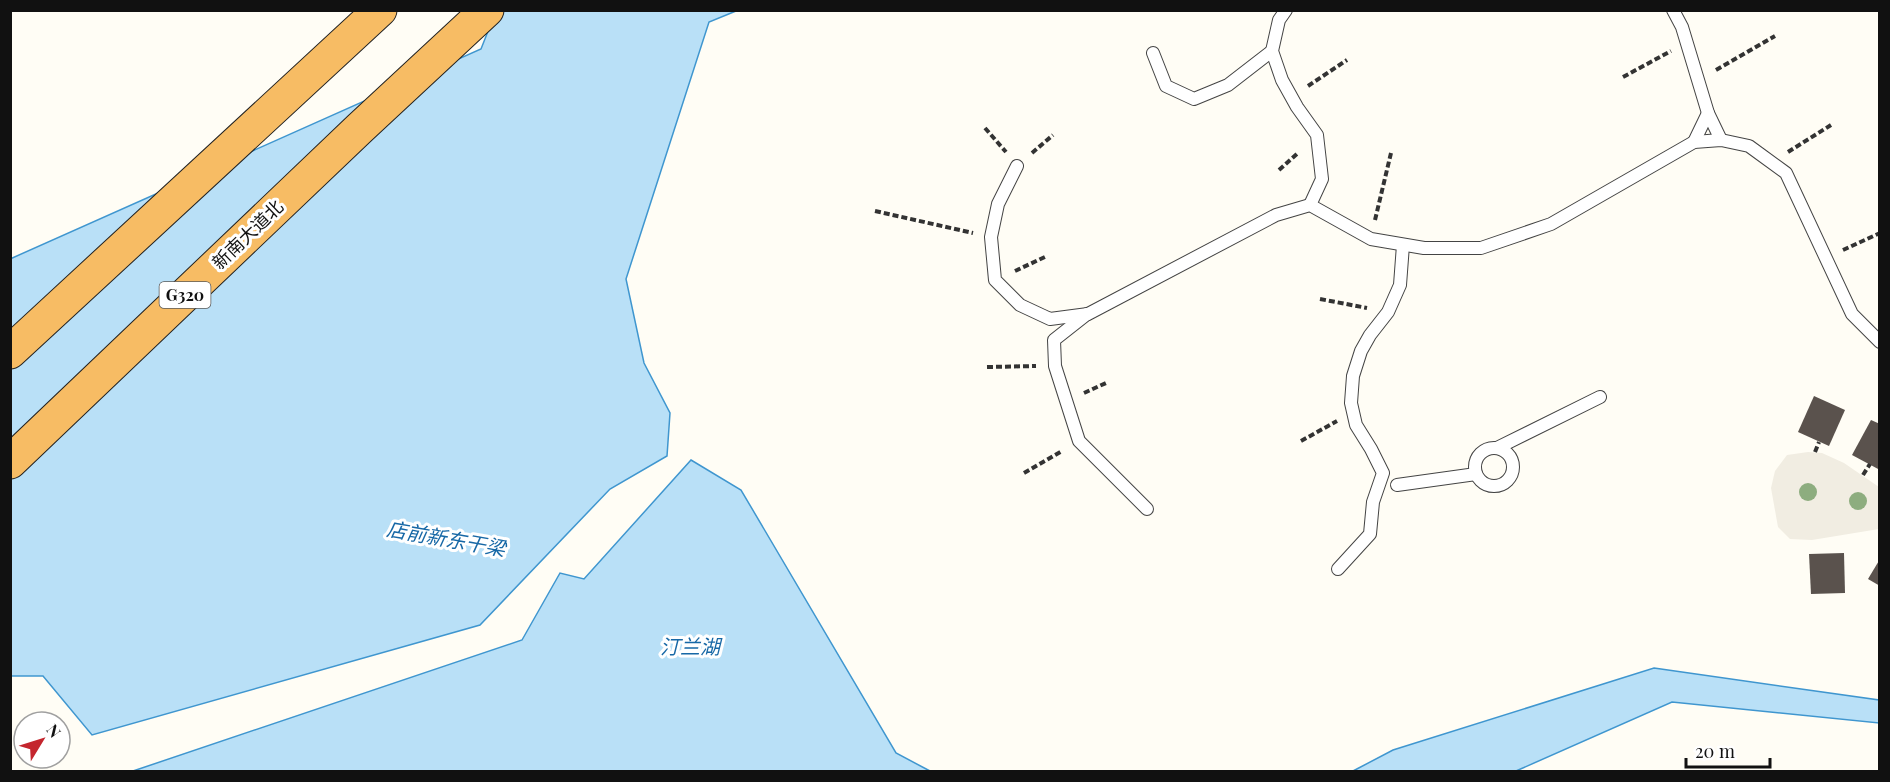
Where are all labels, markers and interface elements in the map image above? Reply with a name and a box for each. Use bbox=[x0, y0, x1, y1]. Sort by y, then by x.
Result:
street label: 新南大道北 bbox=[207, 194, 288, 274]
road number: G320 bbox=[160, 282, 210, 308]
water label: 店前新东干梁 bbox=[385, 514, 510, 562]
water label: 汀兰湖 bbox=[660, 632, 723, 659]
north arrow bbox=[12, 710, 72, 770]
text: N bbox=[42, 719, 66, 742]
scale bar bbox=[1686, 731, 1770, 769]
text: 20 m bbox=[1695, 739, 1735, 763]

